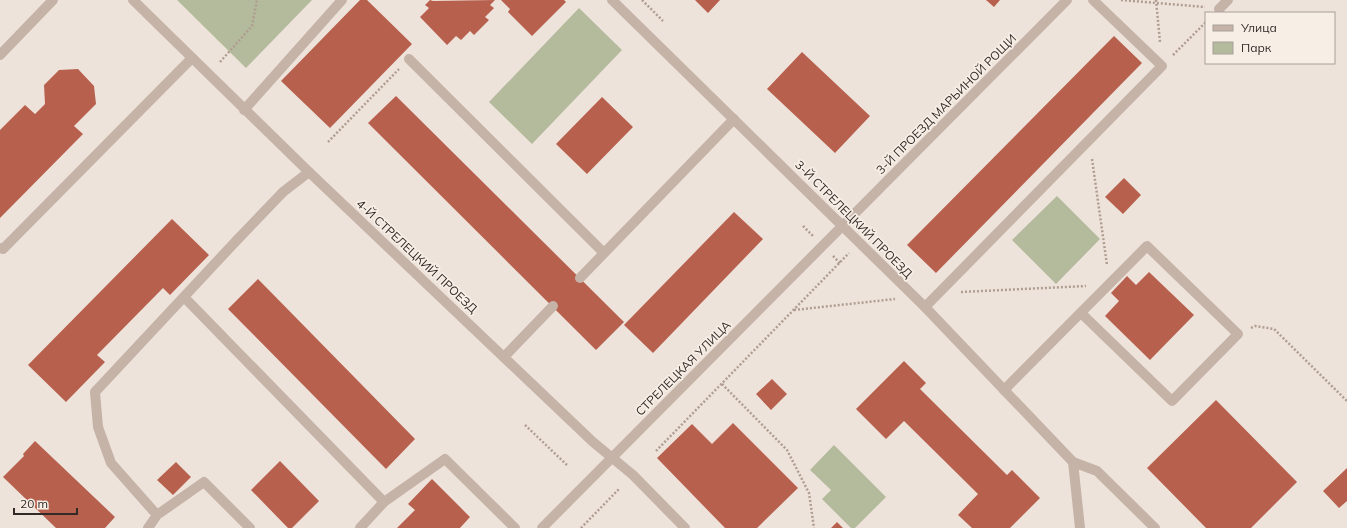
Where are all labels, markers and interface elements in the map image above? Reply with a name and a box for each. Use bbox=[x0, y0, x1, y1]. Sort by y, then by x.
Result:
legend bbox=[1205, 12, 1335, 64]
text: Улица bbox=[1240, 20, 1277, 35]
street label: 3-Й ПРОЕЗД МАРЬИНОЙ РОЩИ bbox=[873, 31, 1019, 177]
text: Парк bbox=[1241, 40, 1272, 55]
street label: 3-Й СТРЕЛЕЦКИЙ ПРОЕЗД bbox=[792, 157, 916, 281]
street label: 4-Й СТРЕЛЕЦКИЙ ПРОЕЗД bbox=[353, 196, 481, 316]
street label: СТРЕЛЕЦКАЯ УЛИЦА bbox=[632, 317, 734, 419]
scale bar bbox=[14, 490, 77, 516]
text: 20 m bbox=[20, 496, 48, 511]

